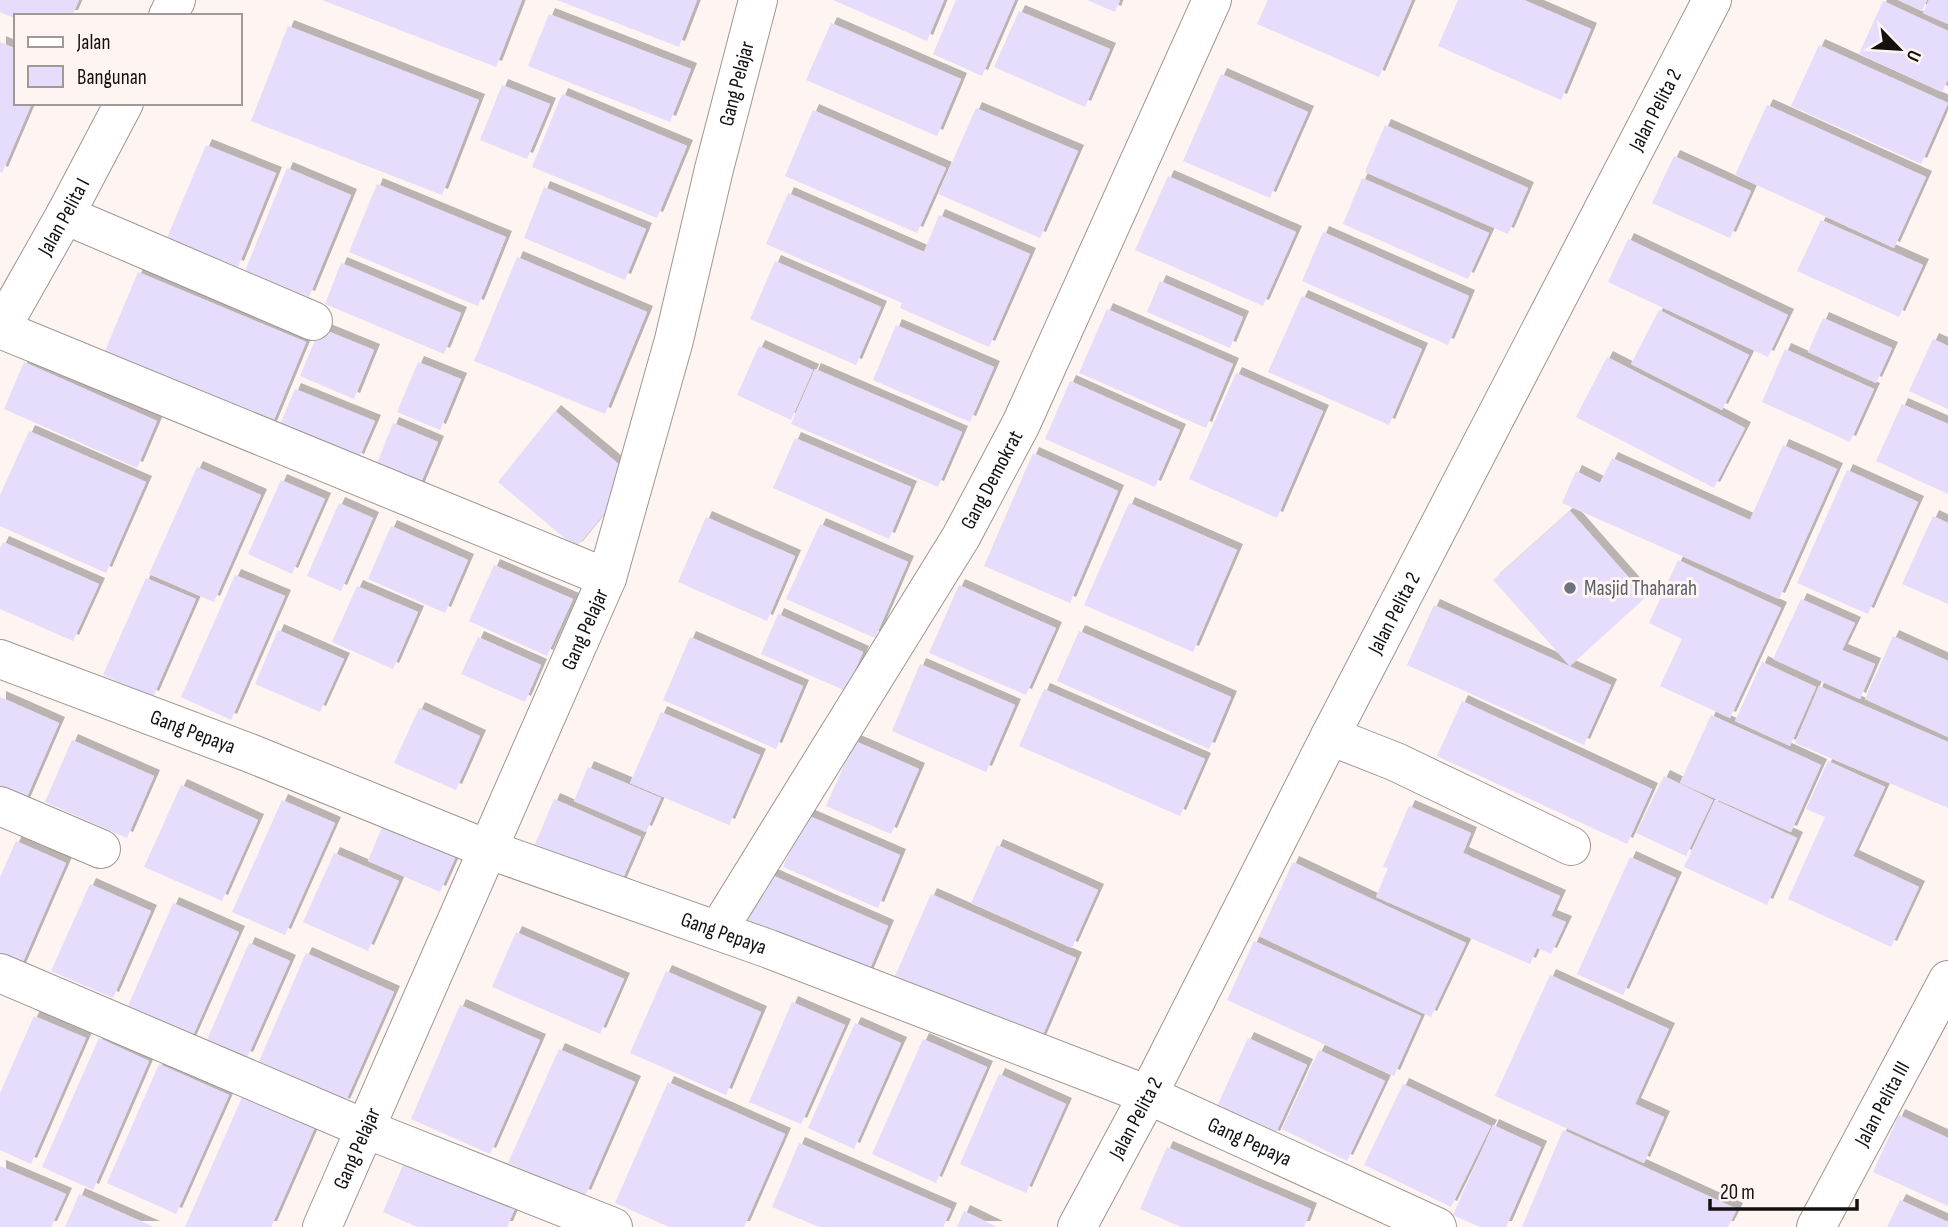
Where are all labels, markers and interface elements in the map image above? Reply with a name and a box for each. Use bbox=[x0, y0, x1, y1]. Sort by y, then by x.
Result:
legend bbox=[14, 14, 242, 105]
north arrow bbox=[1864, 14, 1934, 84]
text: Jalan bbox=[76, 30, 110, 55]
street label: Gang Pelajar bbox=[713, 39, 759, 129]
text: U bbox=[1901, 46, 1926, 65]
text: Bangunan bbox=[77, 65, 147, 90]
street label: Jalan Pelita 2 bbox=[1623, 65, 1687, 156]
street label: Jalan Pelita I bbox=[32, 174, 95, 261]
street label: Gang Demokrat bbox=[955, 426, 1028, 533]
street label: Jalan Pelita 2 bbox=[1362, 568, 1425, 659]
place label: Masjid Thaharah bbox=[1584, 576, 1697, 601]
marker: Masjid Thaharah bbox=[1562, 580, 1578, 596]
street label: Gang Pelajar bbox=[556, 585, 613, 674]
street label: Gang Pepaya bbox=[147, 704, 239, 759]
street label: Gang Pepaya bbox=[678, 906, 770, 960]
street label: Jalan Pelita III bbox=[1849, 1057, 1915, 1151]
street label: Jalan Pelita 2 bbox=[1103, 1073, 1168, 1164]
street label: Gang Pelajar bbox=[328, 1104, 385, 1193]
street label: Gang Pepaya bbox=[1204, 1112, 1295, 1171]
scale bar bbox=[1710, 1168, 1857, 1212]
text: 20 m bbox=[1720, 1180, 1755, 1205]

